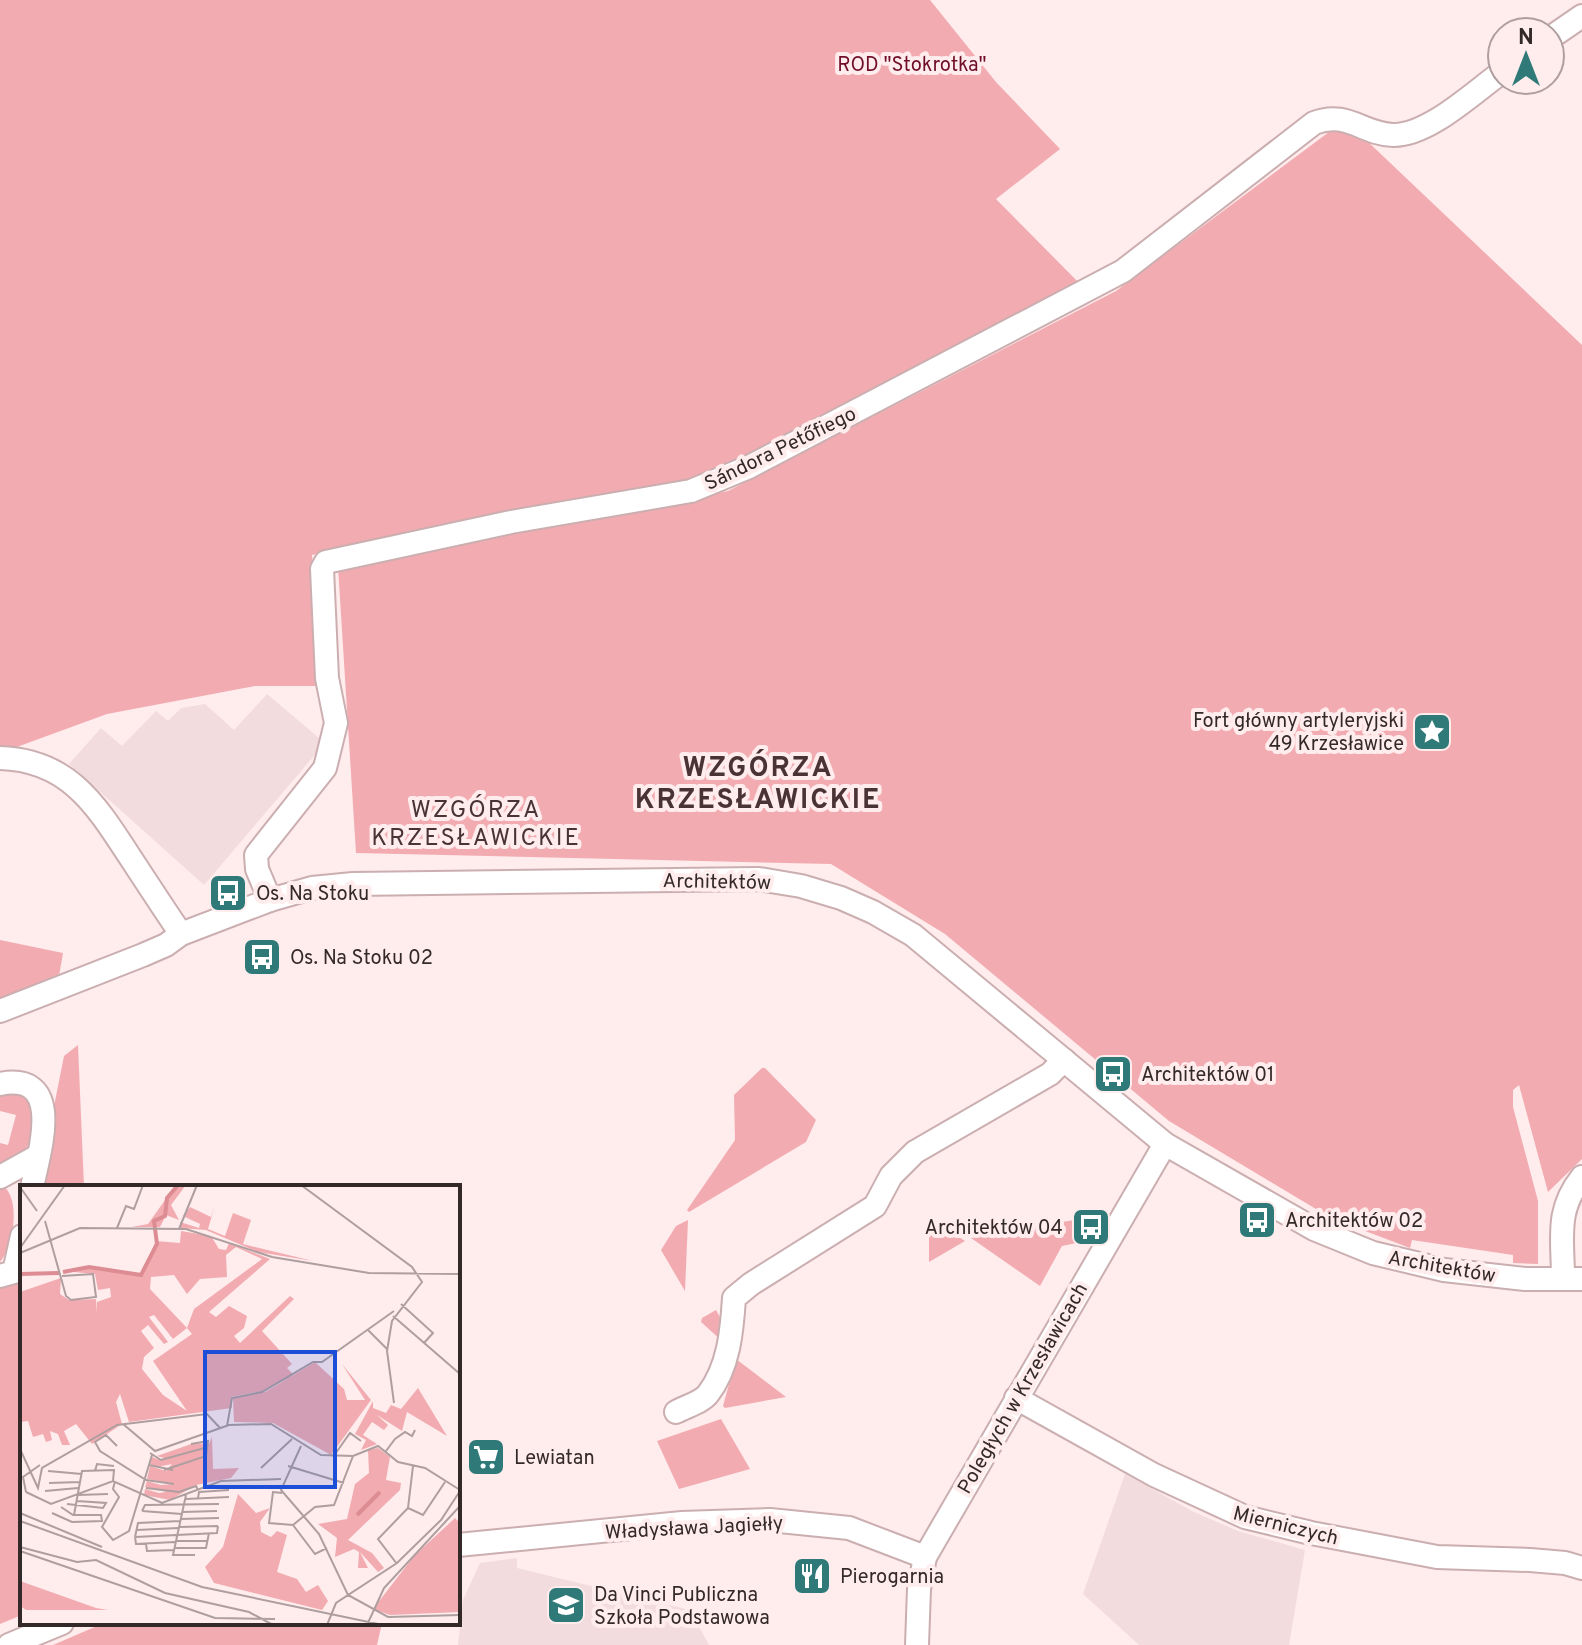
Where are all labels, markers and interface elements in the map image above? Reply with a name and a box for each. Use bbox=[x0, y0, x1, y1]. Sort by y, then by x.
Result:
north arrow bbox=[1486, 16, 1566, 96]
text: N bbox=[1518, 25, 1534, 52]
park label: ROD "Stokrotka" bbox=[837, 53, 987, 79]
street label: Sándora Petőfiego bbox=[701, 402, 861, 498]
place label: Fort główny artyleryjski 49 Krzesławice bbox=[1193, 709, 1404, 758]
place icon: Fort główny artyleryjski 49 Krzesławice bbox=[1411, 711, 1453, 753]
district label: WZGÓRZA KRZESŁAWICKIE bbox=[635, 749, 881, 819]
district label: WZGÓRZA KRZESŁAWICKIE bbox=[371, 794, 581, 854]
street label: Architektów bbox=[662, 869, 771, 897]
bus stop icon: Os. Na Stoku bbox=[207, 872, 249, 914]
place label: Os. Na Stoku bbox=[256, 882, 369, 908]
bus stop icon: Os. Na Stoku 02 bbox=[241, 936, 283, 978]
place label: Os. Na Stoku 02 bbox=[290, 946, 433, 972]
bus stop icon: Architektów 01 bbox=[1092, 1053, 1134, 1095]
place label: Architektów 01 bbox=[1141, 1063, 1275, 1089]
inset map bbox=[20, 1185, 460, 1625]
bus stop icon: Architektów 02 bbox=[1236, 1199, 1278, 1241]
bus stop icon: Architektów 04 bbox=[1070, 1206, 1112, 1248]
place label: Architektów 02 bbox=[1285, 1209, 1423, 1235]
place label: Architektów 04 bbox=[924, 1216, 1063, 1242]
street label: Architektów bbox=[1386, 1246, 1497, 1290]
street label: Poległych w Krzesławicach bbox=[953, 1279, 1095, 1499]
supermarket icon: Lewiatan bbox=[465, 1436, 507, 1478]
place label: Lewiatan bbox=[514, 1446, 595, 1472]
street label: Mierniczych bbox=[1230, 1501, 1341, 1553]
street label: Władysława Jagiełły bbox=[604, 1511, 784, 1547]
restaurant icon: Pierogarnia bbox=[791, 1555, 833, 1597]
place label: Pierogarnia bbox=[840, 1565, 944, 1591]
place label: Da Vinci Publiczna Szkoła Podstawowa bbox=[594, 1583, 770, 1632]
school or university icon: Da Vinci Publiczna Szkoła Podstawowa bbox=[545, 1584, 587, 1626]

